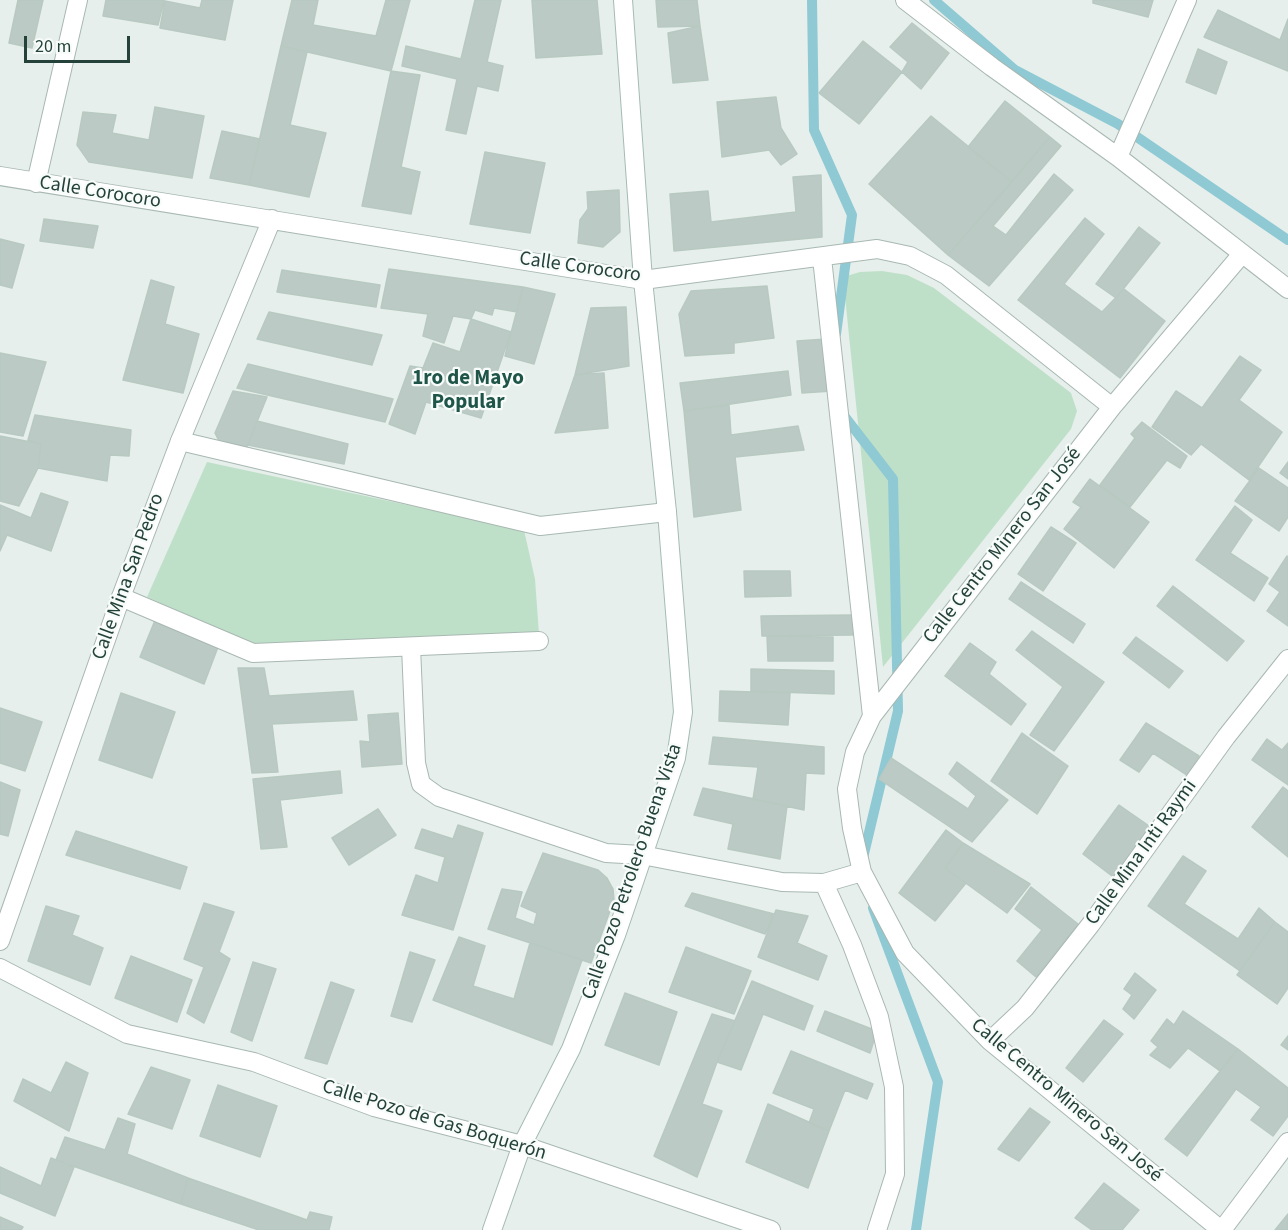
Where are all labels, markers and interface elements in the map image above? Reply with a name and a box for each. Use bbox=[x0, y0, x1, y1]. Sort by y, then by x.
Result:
scale bar bbox=[27, 24, 134, 62]
text: 20 m bbox=[35, 34, 71, 59]
street label: Calle Corocoro bbox=[38, 172, 162, 214]
street label: Calle Corocoro bbox=[518, 248, 642, 288]
district label: 1ro de Mayo Popular bbox=[412, 366, 524, 416]
street label: Calle Centro Minero San José bbox=[919, 443, 1087, 649]
street label: Calle Mina San Pedro bbox=[88, 491, 170, 663]
street label: Calle Pozo Petrolero Buena Vista bbox=[578, 741, 688, 1003]
street label: Calle Mina Inti Raymi bbox=[1081, 775, 1203, 931]
street label: Calle Centro Minero San José bbox=[965, 1014, 1167, 1188]
street label: Calle Pozo de Gas Boquerón bbox=[319, 1075, 549, 1167]

